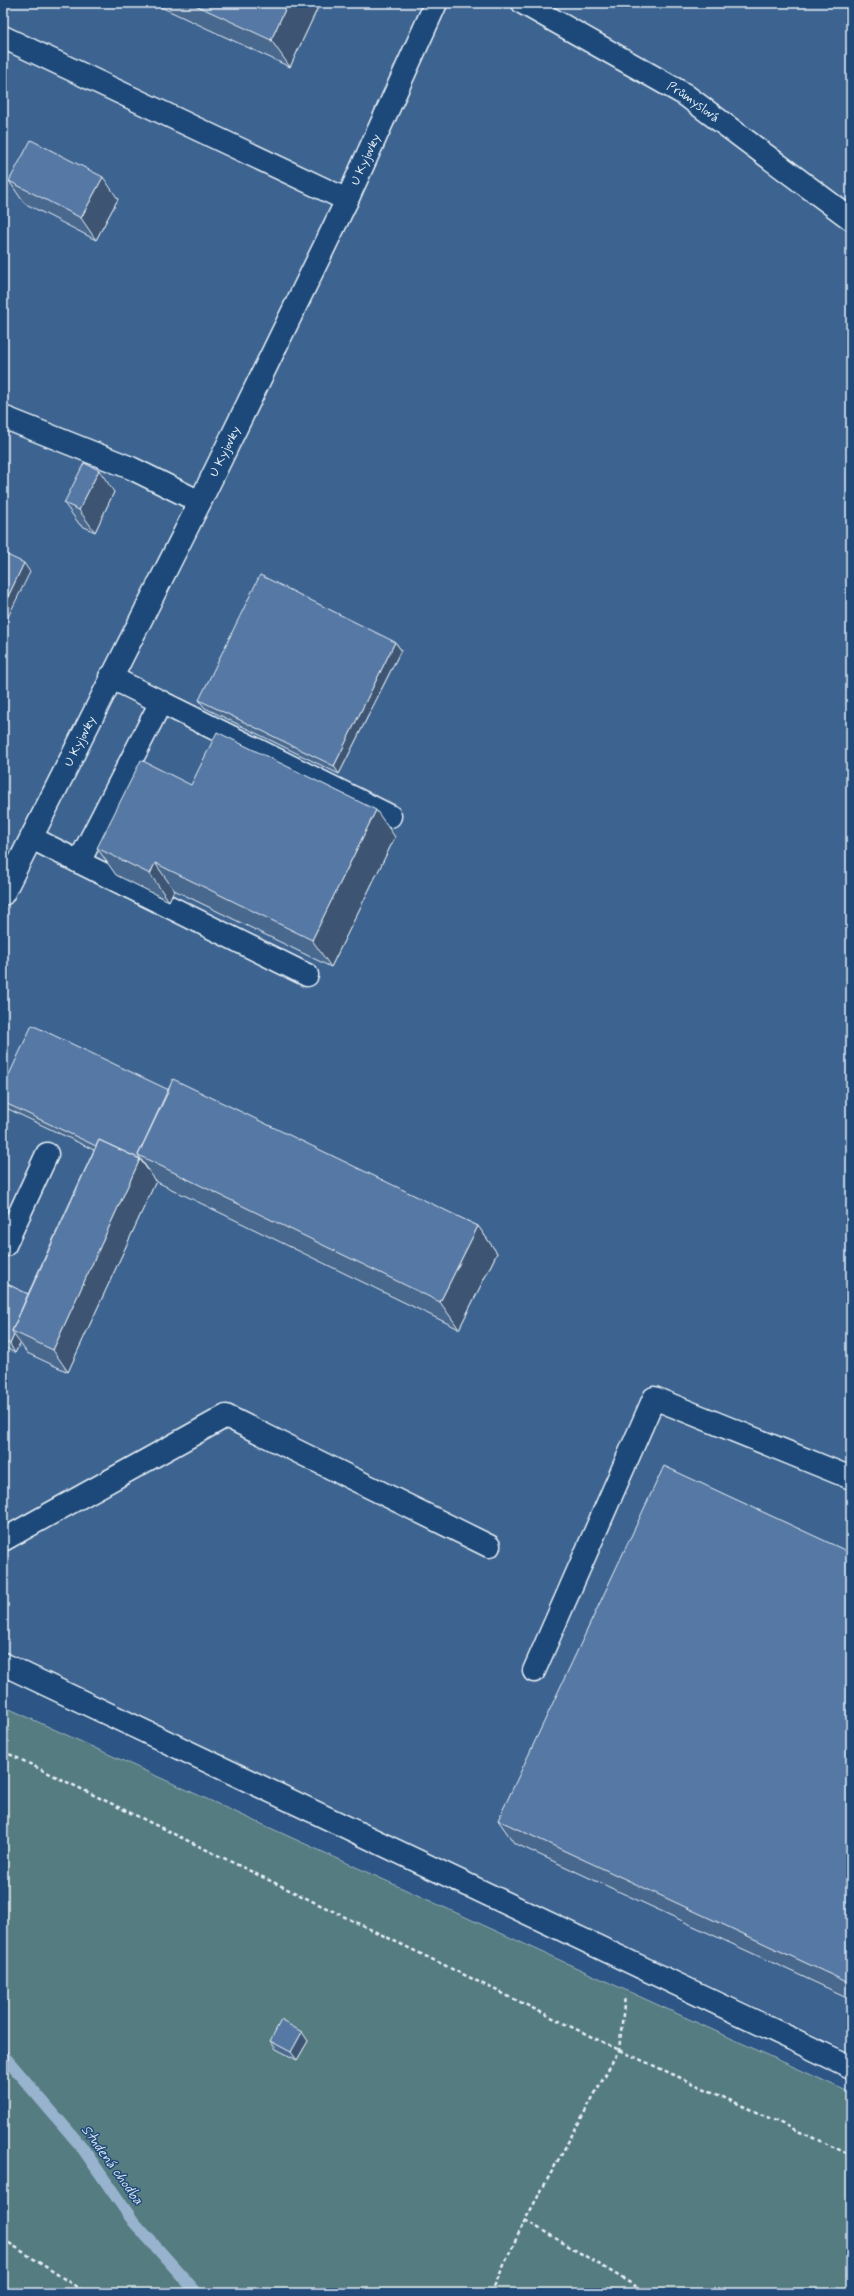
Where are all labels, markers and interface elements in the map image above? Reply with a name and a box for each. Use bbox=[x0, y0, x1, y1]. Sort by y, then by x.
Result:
street label: Průmyslová bbox=[664, 78, 723, 126]
street label: U Kyjovky bbox=[346, 131, 384, 188]
street label: U Kyjovky bbox=[205, 423, 244, 480]
street label: U Kyjovky bbox=[60, 713, 100, 770]
water label: Studená chodba bbox=[77, 2122, 147, 2208]

